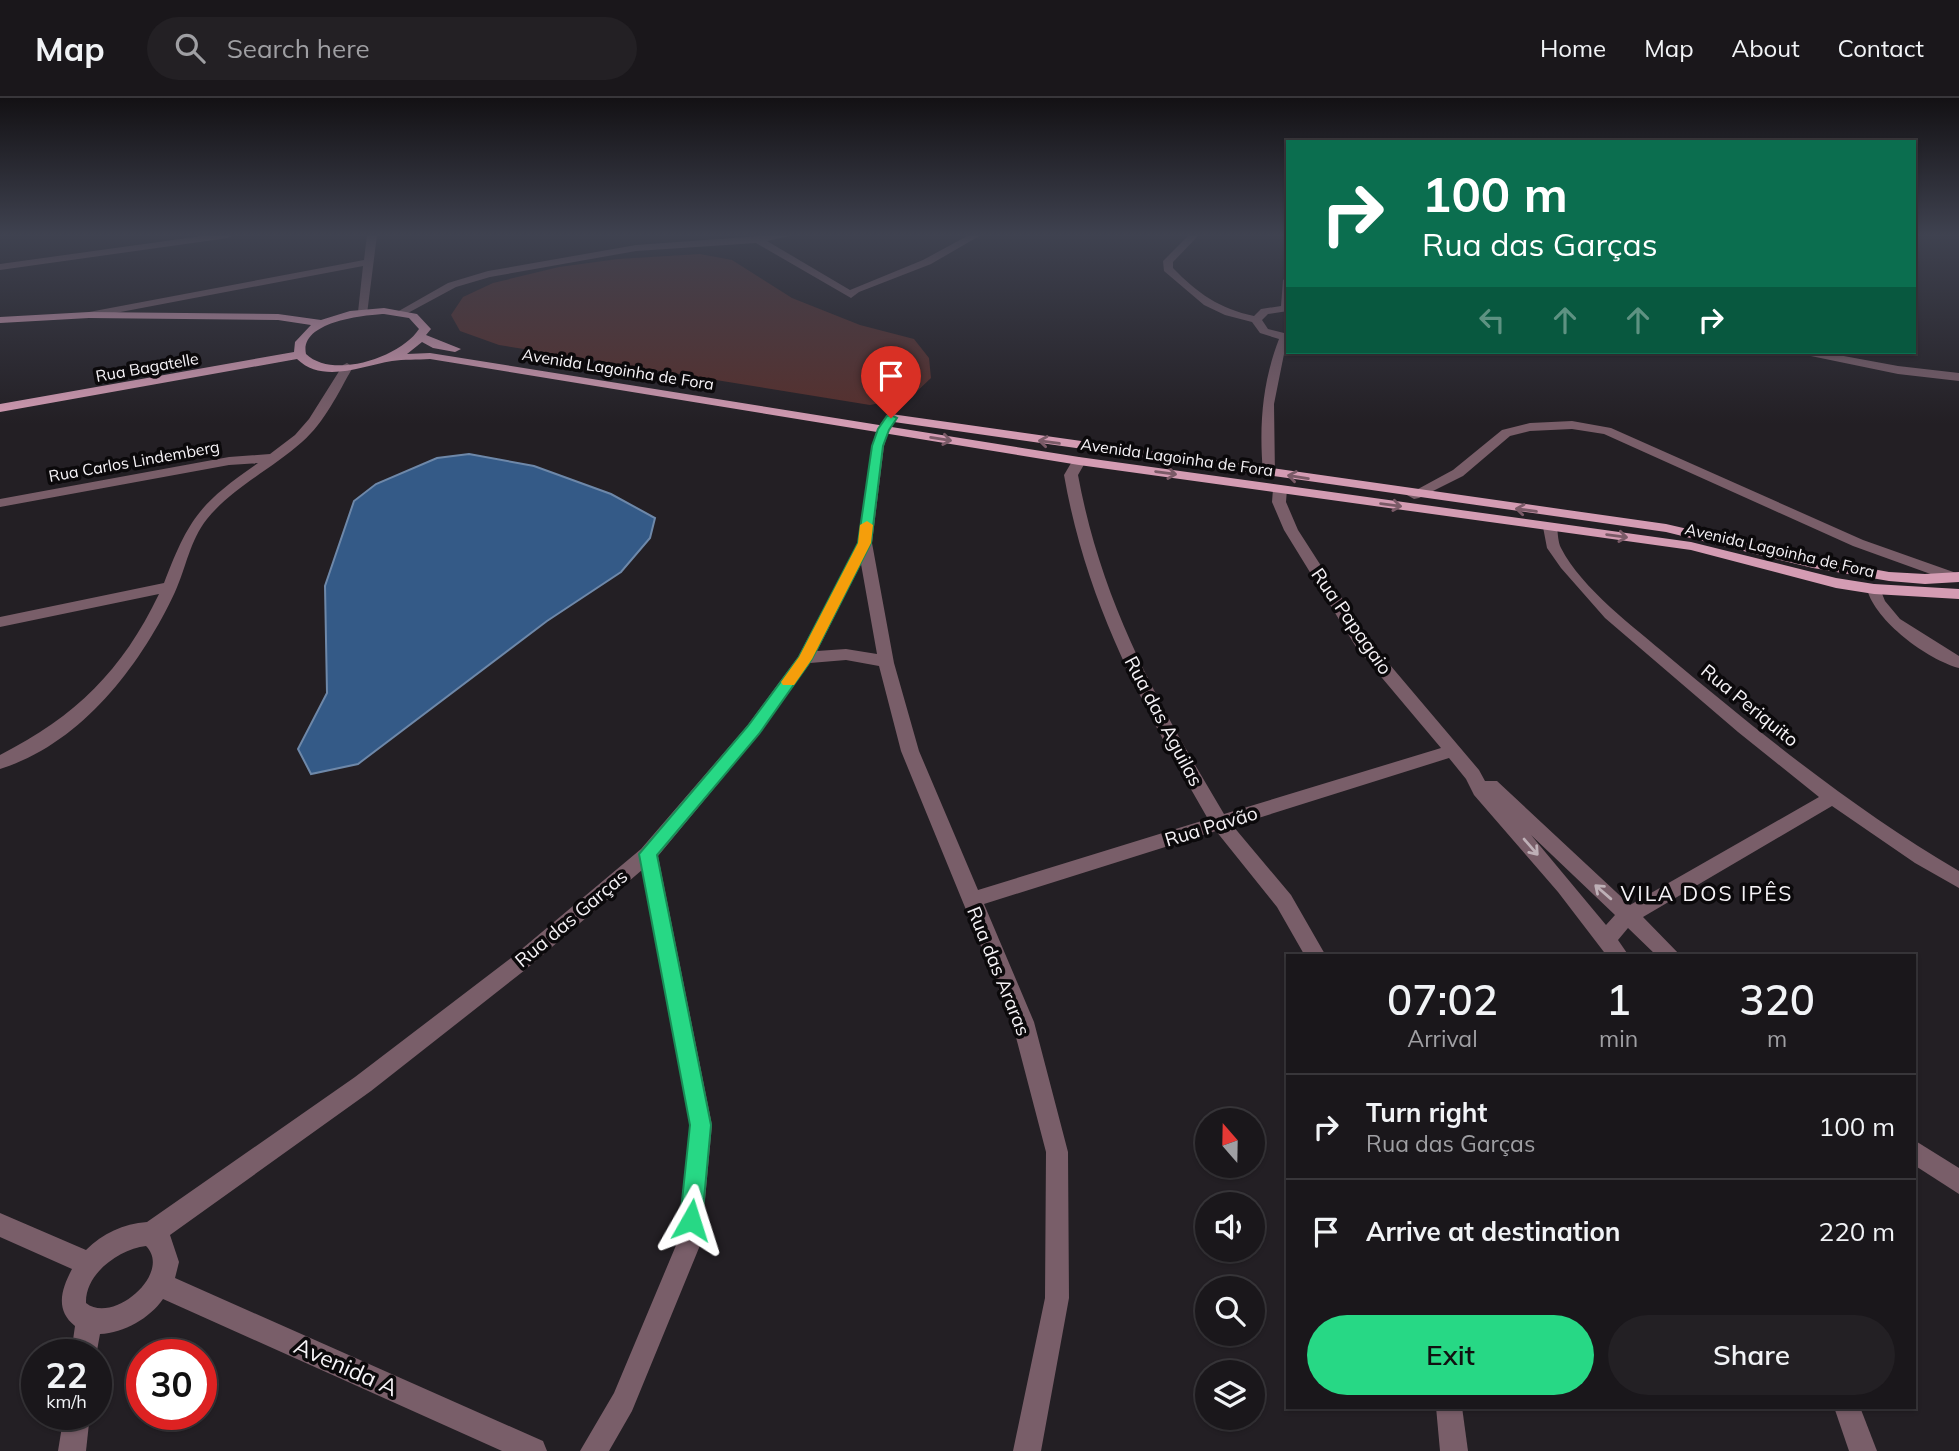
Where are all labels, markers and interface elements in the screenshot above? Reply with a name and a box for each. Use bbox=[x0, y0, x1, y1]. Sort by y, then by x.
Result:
search box bbox=[147, 17, 637, 80]
text: Map bbox=[35, 28, 105, 69]
icon: search bbox=[171, 29, 209, 67]
text: Search here bbox=[227, 32, 370, 65]
text: Home bbox=[1540, 33, 1606, 63]
text: Map bbox=[1644, 33, 1694, 63]
text: About bbox=[1732, 33, 1800, 63]
text: Contact bbox=[1838, 33, 1924, 63]
text: 100 m bbox=[1422, 163, 1568, 224]
icon: right bbox=[1307, 168, 1398, 259]
text: Rua das Garças bbox=[1422, 224, 1658, 264]
icon: left bbox=[1473, 301, 1511, 339]
icon: ahead bbox=[1546, 301, 1584, 339]
icon: ahead bbox=[1619, 301, 1657, 339]
icon: right bbox=[1692, 301, 1730, 339]
street label: Avenida Lagoinha de Fora bbox=[521, 344, 715, 394]
pin bbox=[861, 346, 921, 418]
street label: Rua Bagatelle bbox=[94, 348, 200, 386]
icon: arrive bbox=[872, 357, 910, 395]
one-way arrow bbox=[929, 432, 952, 445]
street label: Avenida Lagoinha de Fora bbox=[1080, 434, 1274, 480]
one-way arrow bbox=[1038, 435, 1060, 448]
street label: Rua Carlos Lindemberg bbox=[47, 436, 221, 486]
one-way arrow bbox=[1154, 467, 1177, 480]
one-way arrow bbox=[1287, 470, 1310, 483]
one-way arrow bbox=[1379, 498, 1402, 511]
one-way arrow bbox=[1515, 503, 1538, 516]
street label: Avenida Lagoinha de Fora bbox=[1683, 518, 1877, 582]
one-way arrow bbox=[1605, 530, 1628, 543]
street label: Rua Papagaio bbox=[1306, 563, 1398, 679]
street label: Rua das Aguilas bbox=[1120, 652, 1208, 790]
street label: Rua Periquito bbox=[1696, 658, 1804, 752]
street label: Rua Pavão bbox=[1162, 800, 1260, 852]
one-way arrow bbox=[1523, 838, 1539, 856]
street label: Rua das Garças bbox=[510, 864, 632, 972]
district label: VILA DOS IPÊS bbox=[1621, 880, 1793, 906]
one-way arrow bbox=[1595, 884, 1613, 900]
street label: Rua das Araras bbox=[962, 903, 1036, 1039]
text: 07:02 bbox=[1387, 973, 1498, 1026]
text: 1 bbox=[1606, 973, 1631, 1026]
text: 320 bbox=[1739, 973, 1815, 1026]
text: Arrival bbox=[1407, 1024, 1478, 1053]
text: min bbox=[1599, 1024, 1638, 1053]
text: m bbox=[1767, 1024, 1787, 1053]
text: Turn right bbox=[1366, 1096, 1487, 1129]
north arrow bbox=[1195, 1108, 1265, 1178]
map controls bbox=[1195, 1108, 1265, 1430]
icon: right bbox=[1307, 1108, 1345, 1146]
text: 100 m bbox=[1819, 1110, 1895, 1143]
text: Rua das Garças bbox=[1366, 1129, 1535, 1158]
position arrow bbox=[654, 1183, 728, 1257]
button: sound bbox=[1195, 1192, 1265, 1262]
icon: arrive bbox=[1307, 1213, 1345, 1251]
text: Arrive at destination bbox=[1366, 1215, 1621, 1248]
text: 220 m bbox=[1819, 1215, 1895, 1248]
button: search bbox=[1195, 1276, 1265, 1346]
button: Exit bbox=[1307, 1315, 1594, 1395]
button: Share bbox=[1608, 1315, 1895, 1395]
street label: Avenida A bbox=[290, 1331, 403, 1402]
speed limit sign: 30 bbox=[126, 1339, 217, 1430]
text: 22 bbox=[45, 1353, 88, 1397]
button: layers bbox=[1195, 1360, 1265, 1430]
text: km/h bbox=[46, 1390, 87, 1413]

